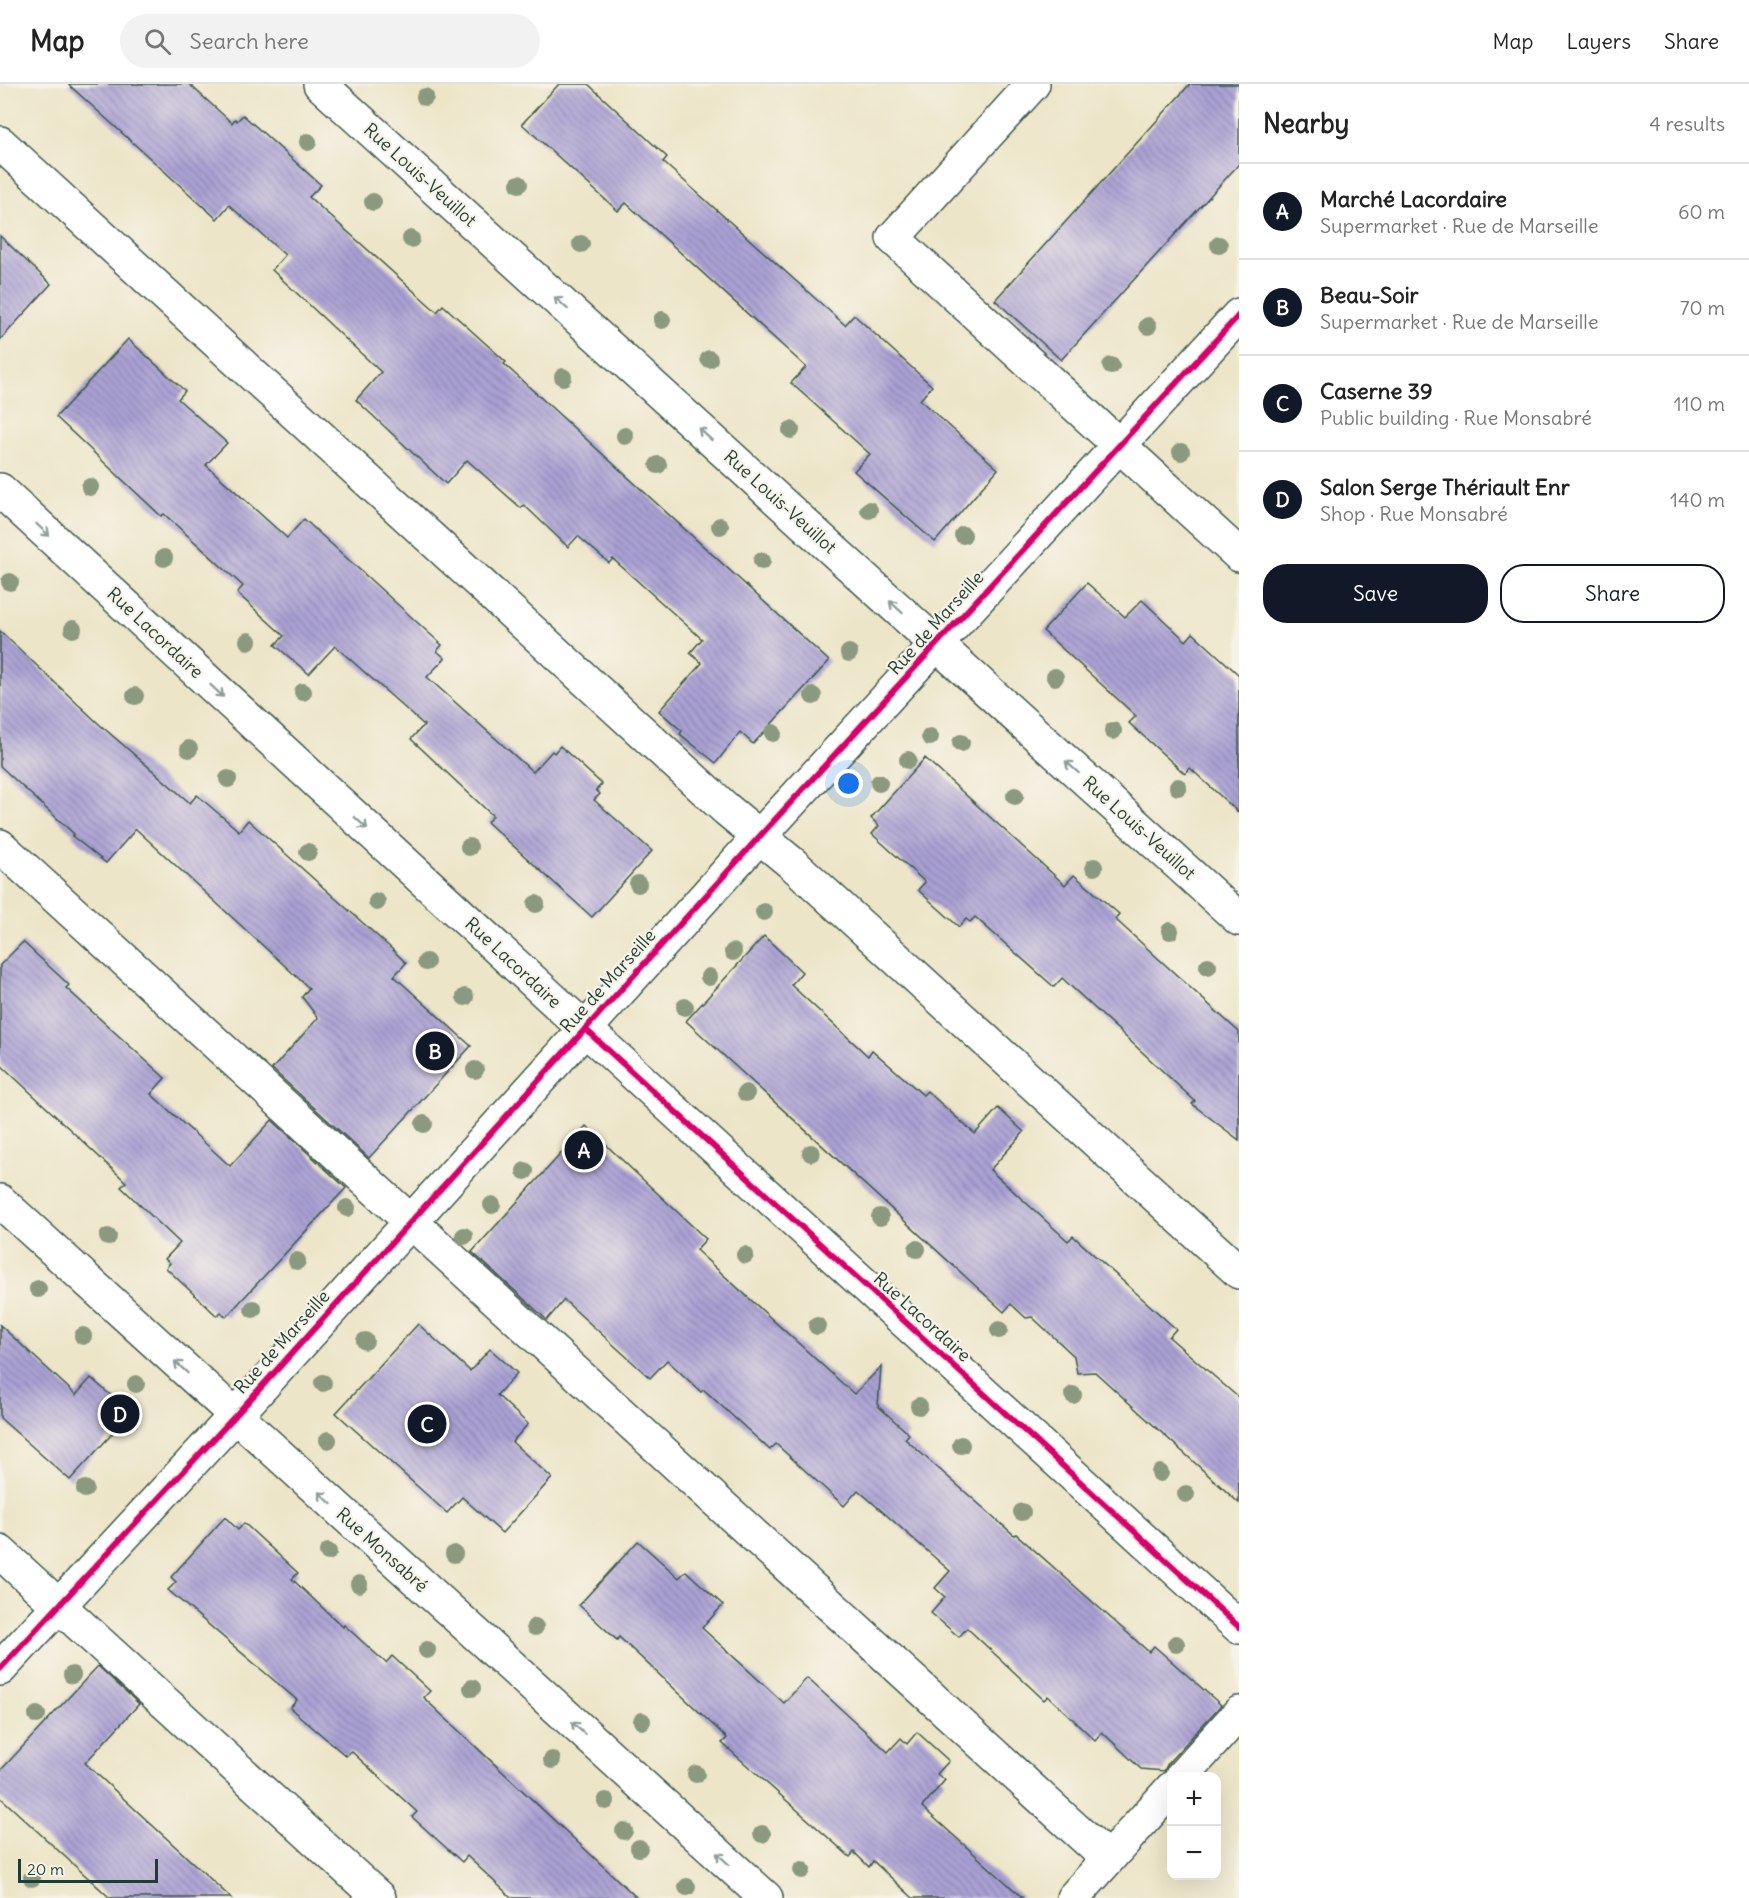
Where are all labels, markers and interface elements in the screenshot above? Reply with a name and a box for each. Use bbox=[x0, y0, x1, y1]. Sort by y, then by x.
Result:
search box bbox=[120, 14, 540, 68]
text: Map bbox=[30, 23, 84, 59]
icon: search bbox=[141, 25, 174, 58]
text: Search here bbox=[189, 27, 309, 55]
text: Map bbox=[1493, 28, 1533, 55]
text: Layers bbox=[1566, 28, 1631, 55]
text: Share bbox=[1664, 28, 1719, 55]
text: Nearby bbox=[1263, 107, 1349, 140]
text: 4 results bbox=[1649, 111, 1725, 136]
street label: Rue Louis-Veuillot bbox=[359, 118, 482, 231]
text: Marché Lacordaire bbox=[1320, 185, 1507, 213]
text: A bbox=[1276, 199, 1289, 224]
text: 60 m bbox=[1678, 199, 1725, 224]
text: Supermarket · Rue de Marseille bbox=[1320, 213, 1598, 238]
text: Beau-Soir bbox=[1320, 281, 1419, 309]
text: B bbox=[1276, 295, 1289, 320]
text: 70 m bbox=[1680, 295, 1725, 320]
one-way arrow bbox=[554, 296, 569, 310]
text: Supermarket · Rue de Marseille bbox=[1320, 309, 1598, 334]
text: Caserne 39 bbox=[1320, 377, 1433, 405]
text: C bbox=[1276, 391, 1289, 416]
text: 110 m bbox=[1674, 391, 1725, 416]
text: Public building · Rue Monsabré bbox=[1320, 405, 1592, 430]
one-way arrow bbox=[698, 427, 713, 441]
street label: Rue Louis-Veuillot bbox=[719, 445, 842, 558]
text: Salon Serge Thériault Enr bbox=[1320, 473, 1570, 501]
text: D bbox=[1275, 487, 1290, 512]
text: 140 m bbox=[1670, 487, 1725, 512]
text: Shop · Rue Monsabré bbox=[1320, 501, 1508, 526]
one-way arrow bbox=[35, 523, 50, 537]
button: Save bbox=[1263, 564, 1488, 623]
button: Share bbox=[1500, 564, 1725, 623]
street label: Rue de Marseille bbox=[883, 566, 988, 679]
street label: Rue Lacordaire bbox=[102, 582, 208, 683]
one-way arrow bbox=[889, 600, 904, 614]
one-way arrow bbox=[210, 683, 225, 698]
one-way arrow bbox=[1064, 760, 1079, 774]
your location bbox=[834, 769, 863, 798]
street label: Rue Louis-Veuillot bbox=[1078, 771, 1201, 884]
one-way arrow bbox=[353, 816, 368, 830]
street label: Rue Lacordaire bbox=[460, 912, 566, 1013]
street label: Rue de Marseille bbox=[555, 924, 660, 1037]
pin: B bbox=[416, 1028, 454, 1074]
pin: A bbox=[564, 1128, 604, 1172]
street label: Rue Lacordaire bbox=[869, 1267, 976, 1366]
street label: Rue de Marseille bbox=[229, 1285, 334, 1398]
one-way arrow bbox=[173, 1360, 188, 1374]
pin: D bbox=[100, 1392, 140, 1436]
pin: C bbox=[408, 1402, 446, 1446]
one-way arrow bbox=[318, 1491, 333, 1505]
street label: Rue Monsabré bbox=[332, 1502, 433, 1597]
one-way arrow bbox=[571, 1721, 586, 1735]
map controls bbox=[1167, 1772, 1221, 1880]
button: + bbox=[1167, 1772, 1221, 1826]
button: − bbox=[1167, 1826, 1221, 1880]
one-way arrow bbox=[716, 1852, 731, 1866]
scale bar bbox=[18, 1856, 158, 1884]
text: 20 m bbox=[27, 1859, 64, 1879]

